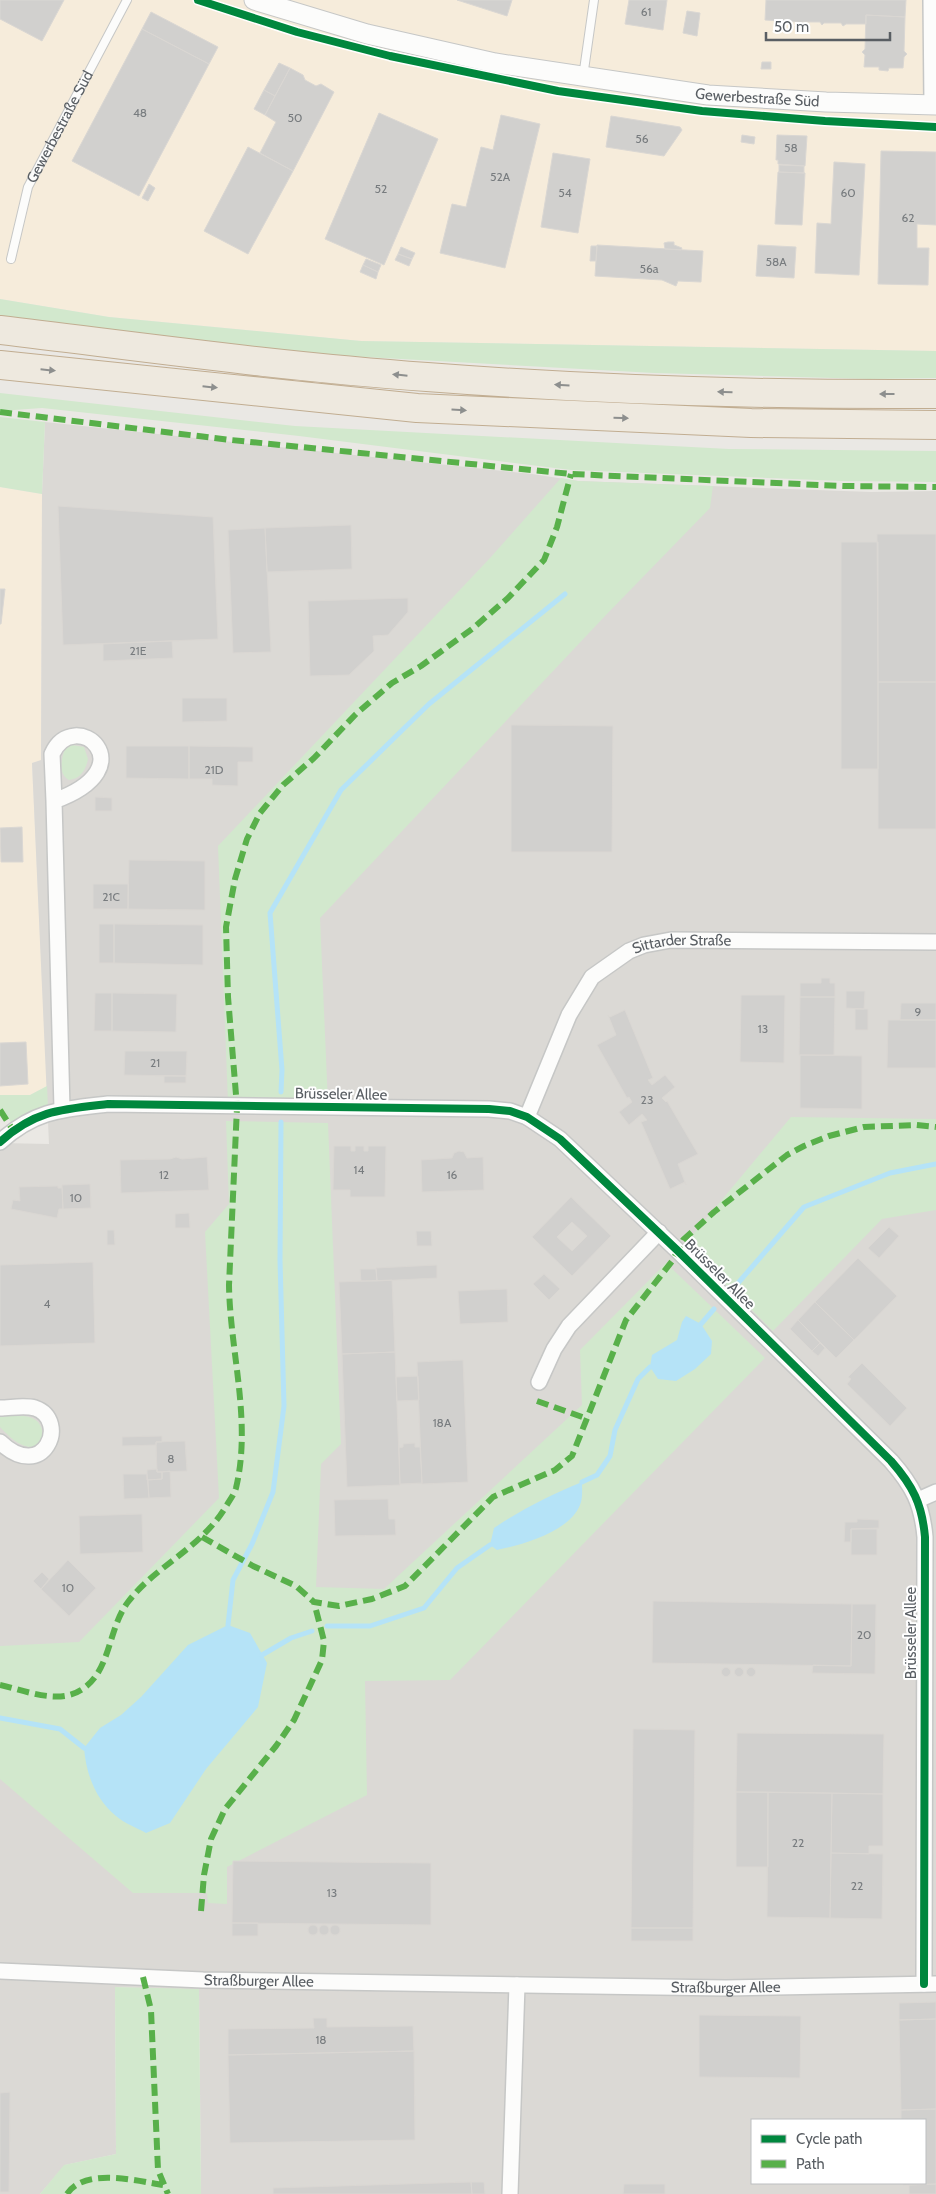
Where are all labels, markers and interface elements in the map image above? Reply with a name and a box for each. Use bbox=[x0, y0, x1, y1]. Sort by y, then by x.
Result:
house number: 61 bbox=[641, 4, 651, 19]
scale bar bbox=[766, 10, 890, 42]
text: 50 m bbox=[774, 18, 809, 36]
street label: Gewerbestraße Süd bbox=[23, 68, 97, 186]
street label: Gewerbestraße Süd bbox=[694, 84, 820, 111]
house number: 48 bbox=[133, 105, 147, 120]
house number: 50 bbox=[288, 110, 302, 125]
house number: 56 bbox=[635, 131, 649, 146]
house number: 58 bbox=[784, 140, 798, 155]
house number: 52A bbox=[490, 169, 511, 184]
house number: 52 bbox=[375, 181, 387, 196]
house number: 54 bbox=[558, 185, 572, 200]
house number: 60 bbox=[840, 185, 856, 200]
house number: 62 bbox=[901, 210, 915, 225]
house number: 58A bbox=[765, 254, 787, 269]
house number: 56a bbox=[639, 261, 659, 276]
one-way arrow bbox=[41, 366, 57, 374]
one-way arrow bbox=[392, 370, 408, 378]
one-way arrow bbox=[554, 380, 570, 388]
one-way arrow bbox=[202, 383, 218, 391]
one-way arrow bbox=[717, 387, 733, 395]
one-way arrow bbox=[879, 390, 895, 398]
one-way arrow bbox=[451, 407, 467, 415]
one-way arrow bbox=[614, 415, 630, 423]
house number: 21E bbox=[130, 643, 147, 658]
house number: 21D bbox=[205, 762, 224, 777]
house number: 21C bbox=[102, 889, 120, 904]
street label: Sittarder Straße bbox=[630, 931, 732, 958]
house number: 9 bbox=[915, 1004, 922, 1019]
house number: 13 bbox=[758, 1021, 768, 1036]
house number: 21 bbox=[150, 1055, 160, 1070]
street label: Brüsseler Allee bbox=[295, 1084, 388, 1104]
house number: 23 bbox=[641, 1092, 653, 1107]
house number: 14 bbox=[354, 1162, 364, 1177]
house number: 12 bbox=[159, 1167, 169, 1182]
house number: 16 bbox=[447, 1167, 458, 1182]
house number: 10 bbox=[70, 1190, 82, 1205]
street label: Brüsseler Allee bbox=[681, 1235, 759, 1313]
house number: 4 bbox=[44, 1296, 51, 1311]
house number: 18A bbox=[433, 1415, 452, 1430]
house number: 8 bbox=[167, 1451, 175, 1466]
house number: 10 bbox=[62, 1580, 74, 1595]
street label: Brüsseler Allee bbox=[902, 1587, 920, 1679]
house number: 20 bbox=[857, 1627, 871, 1642]
house number: 22 bbox=[792, 1835, 804, 1850]
house number: 22 bbox=[851, 1878, 863, 1893]
house number: 13 bbox=[327, 1885, 337, 1900]
street label: Straßburger Allee bbox=[204, 1971, 314, 1991]
street label: Straßburger Allee bbox=[671, 1978, 781, 1997]
house number: 18 bbox=[315, 2032, 327, 2047]
legend bbox=[751, 2119, 926, 2184]
text: Cycle path bbox=[796, 2130, 862, 2148]
text: Path bbox=[796, 2155, 825, 2173]

